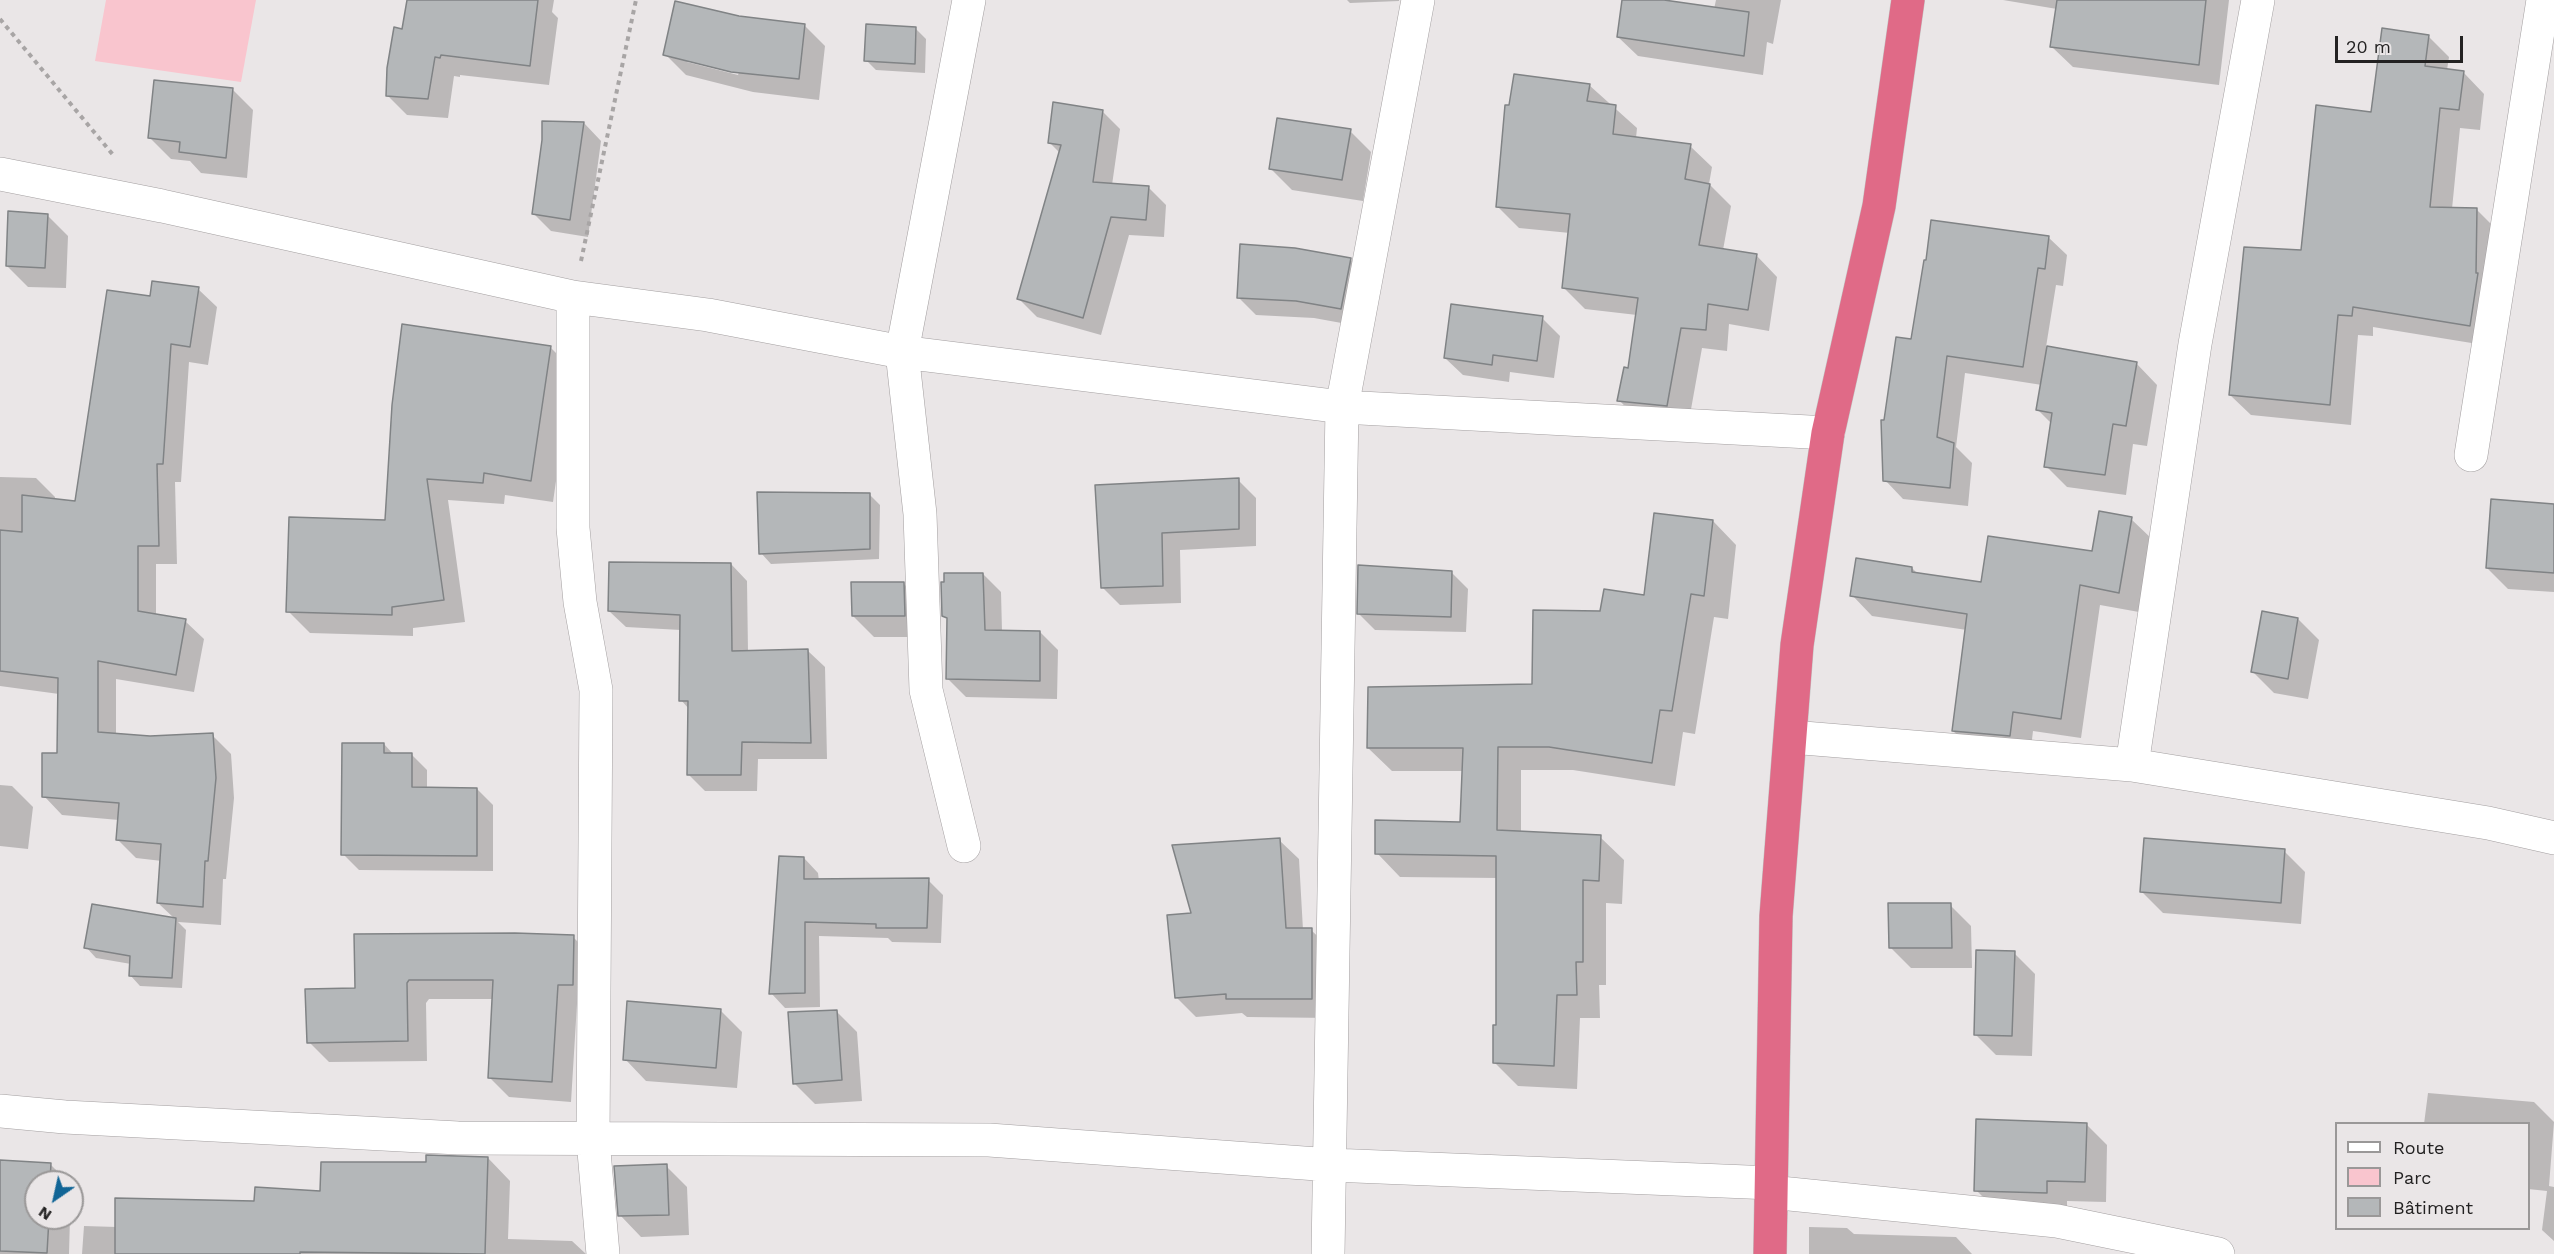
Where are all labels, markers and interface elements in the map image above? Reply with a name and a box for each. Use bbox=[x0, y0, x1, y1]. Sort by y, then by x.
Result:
scale bar bbox=[2338, 24, 2466, 62]
text: 20 m bbox=[2346, 36, 2391, 57]
legend bbox=[2335, 1122, 2530, 1230]
text: Route bbox=[2393, 1137, 2445, 1158]
text: Parc bbox=[2393, 1167, 2431, 1188]
north arrow bbox=[24, 1170, 84, 1230]
text: Bâtiment bbox=[2393, 1197, 2473, 1218]
text: N bbox=[35, 1202, 55, 1225]

